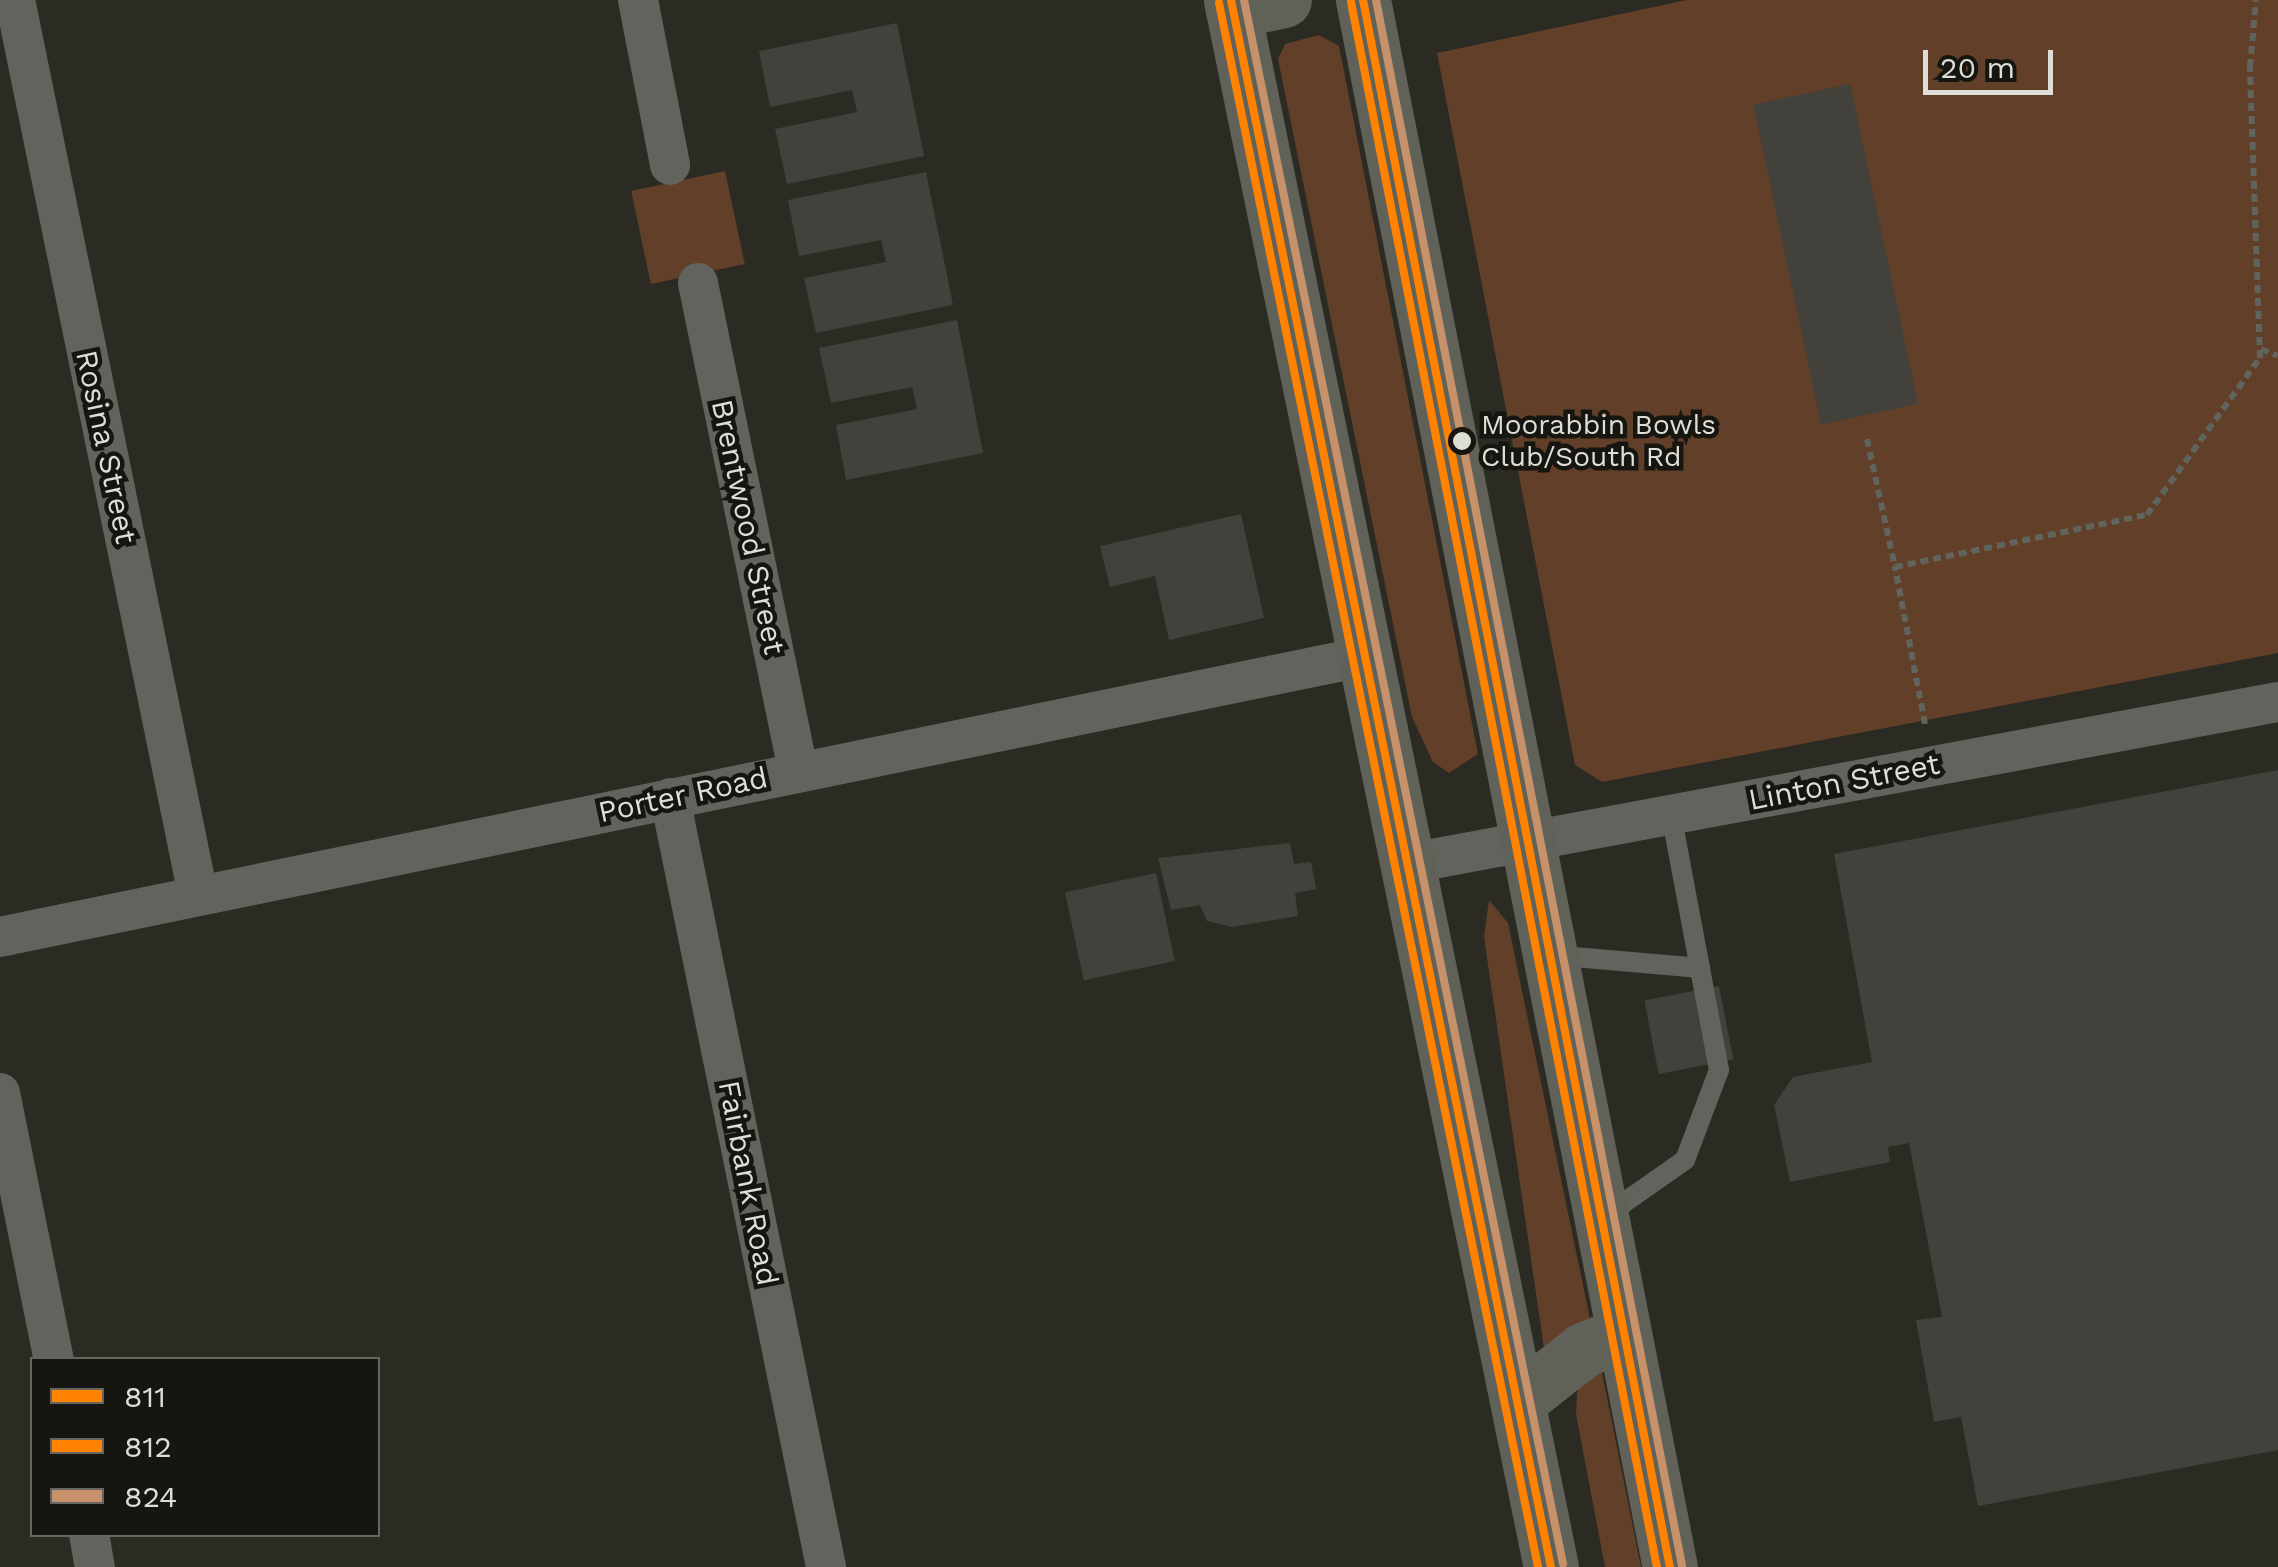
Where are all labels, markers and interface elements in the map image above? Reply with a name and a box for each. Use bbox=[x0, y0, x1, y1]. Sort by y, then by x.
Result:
scale bar bbox=[1928, 30, 2058, 92]
text: 20 m bbox=[1940, 50, 2015, 85]
street label: Rosina Street bbox=[68, 347, 144, 547]
street label: Brentwood Street bbox=[703, 396, 793, 658]
place label: Moorabbin Bowls Club/South Rd bbox=[1481, 408, 1716, 474]
marker: Moorabbin Bowls Club/South Rd bbox=[1452, 431, 1472, 451]
street label: Linton Street bbox=[1745, 746, 1943, 818]
street label: Porter Road bbox=[595, 759, 771, 831]
street label: Fairbank Road bbox=[710, 1077, 786, 1289]
legend bbox=[30, 1357, 380, 1537]
text: 811 bbox=[124, 1379, 166, 1414]
text: 812 bbox=[124, 1429, 172, 1464]
text: 824 bbox=[124, 1479, 177, 1514]

